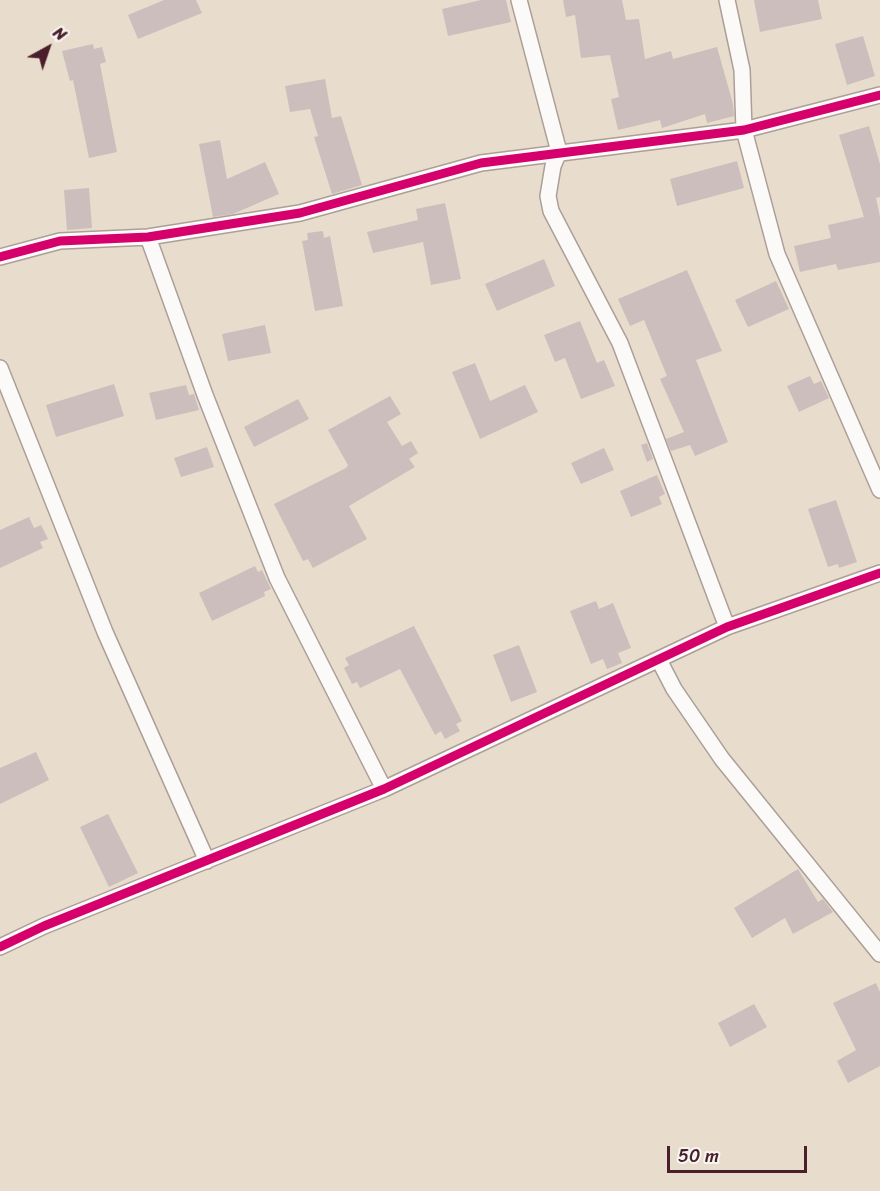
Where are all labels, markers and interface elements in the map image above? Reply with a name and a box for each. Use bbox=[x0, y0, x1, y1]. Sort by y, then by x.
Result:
north arrow bbox=[18, 18, 78, 78]
text: N bbox=[46, 19, 73, 49]
scale bar bbox=[670, 1134, 810, 1172]
text: 50 m bbox=[678, 1140, 719, 1172]

